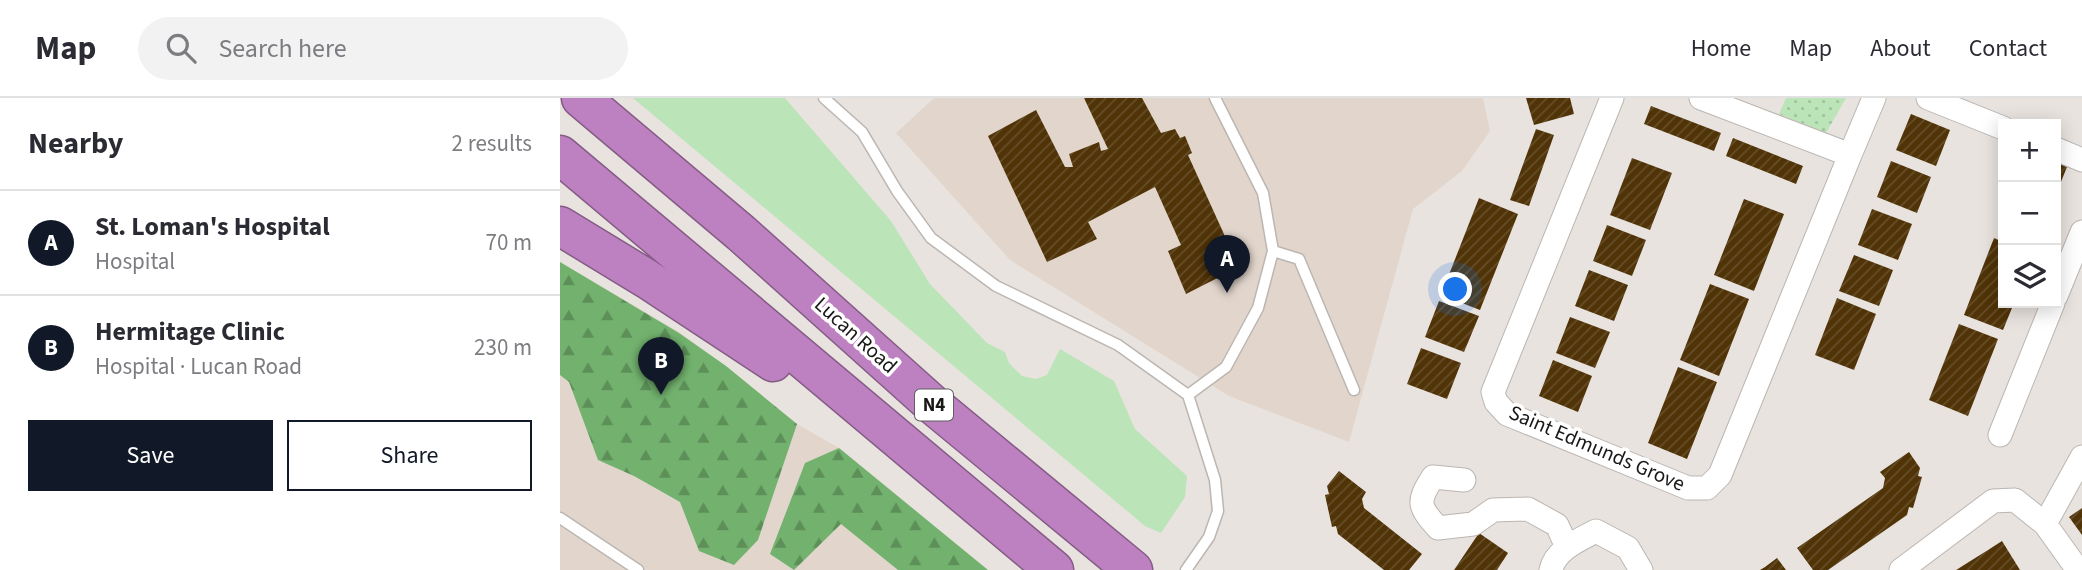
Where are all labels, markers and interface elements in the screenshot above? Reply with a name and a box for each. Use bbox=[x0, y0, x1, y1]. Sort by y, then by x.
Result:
search box bbox=[138, 17, 628, 80]
text: Map bbox=[35, 25, 96, 72]
icon: search bbox=[162, 29, 200, 67]
text: Search here bbox=[218, 30, 347, 67]
text: Home bbox=[1691, 31, 1751, 66]
text: Map bbox=[1789, 31, 1832, 66]
text: About bbox=[1870, 31, 1931, 66]
text: Contact bbox=[1969, 31, 2047, 66]
map controls bbox=[1998, 119, 2061, 308]
button: + bbox=[1998, 119, 2061, 182]
text: Nearby bbox=[28, 122, 123, 165]
text: 2 results bbox=[452, 127, 532, 160]
button: − bbox=[1998, 182, 2061, 245]
text: St. Loman's Hospital bbox=[95, 208, 330, 245]
text: A bbox=[44, 226, 58, 259]
text: 70 m bbox=[485, 226, 532, 259]
pin: A bbox=[1204, 235, 1250, 293]
text: Hospital bbox=[95, 245, 175, 278]
button: layers bbox=[1998, 245, 2061, 308]
your location bbox=[1438, 272, 1472, 306]
street label: Lucan Road bbox=[808, 290, 904, 380]
text: Hermitage Clinic bbox=[95, 313, 285, 350]
text: B bbox=[44, 331, 58, 364]
text: 230 m bbox=[474, 331, 532, 364]
pin: B bbox=[638, 337, 684, 395]
text: Hospital · Lucan Road bbox=[95, 350, 302, 383]
road number: N4 bbox=[915, 390, 953, 420]
street label: Saint Edmunds Grove bbox=[1504, 397, 1690, 499]
button: Save bbox=[28, 420, 273, 491]
button: Share bbox=[287, 420, 532, 491]

